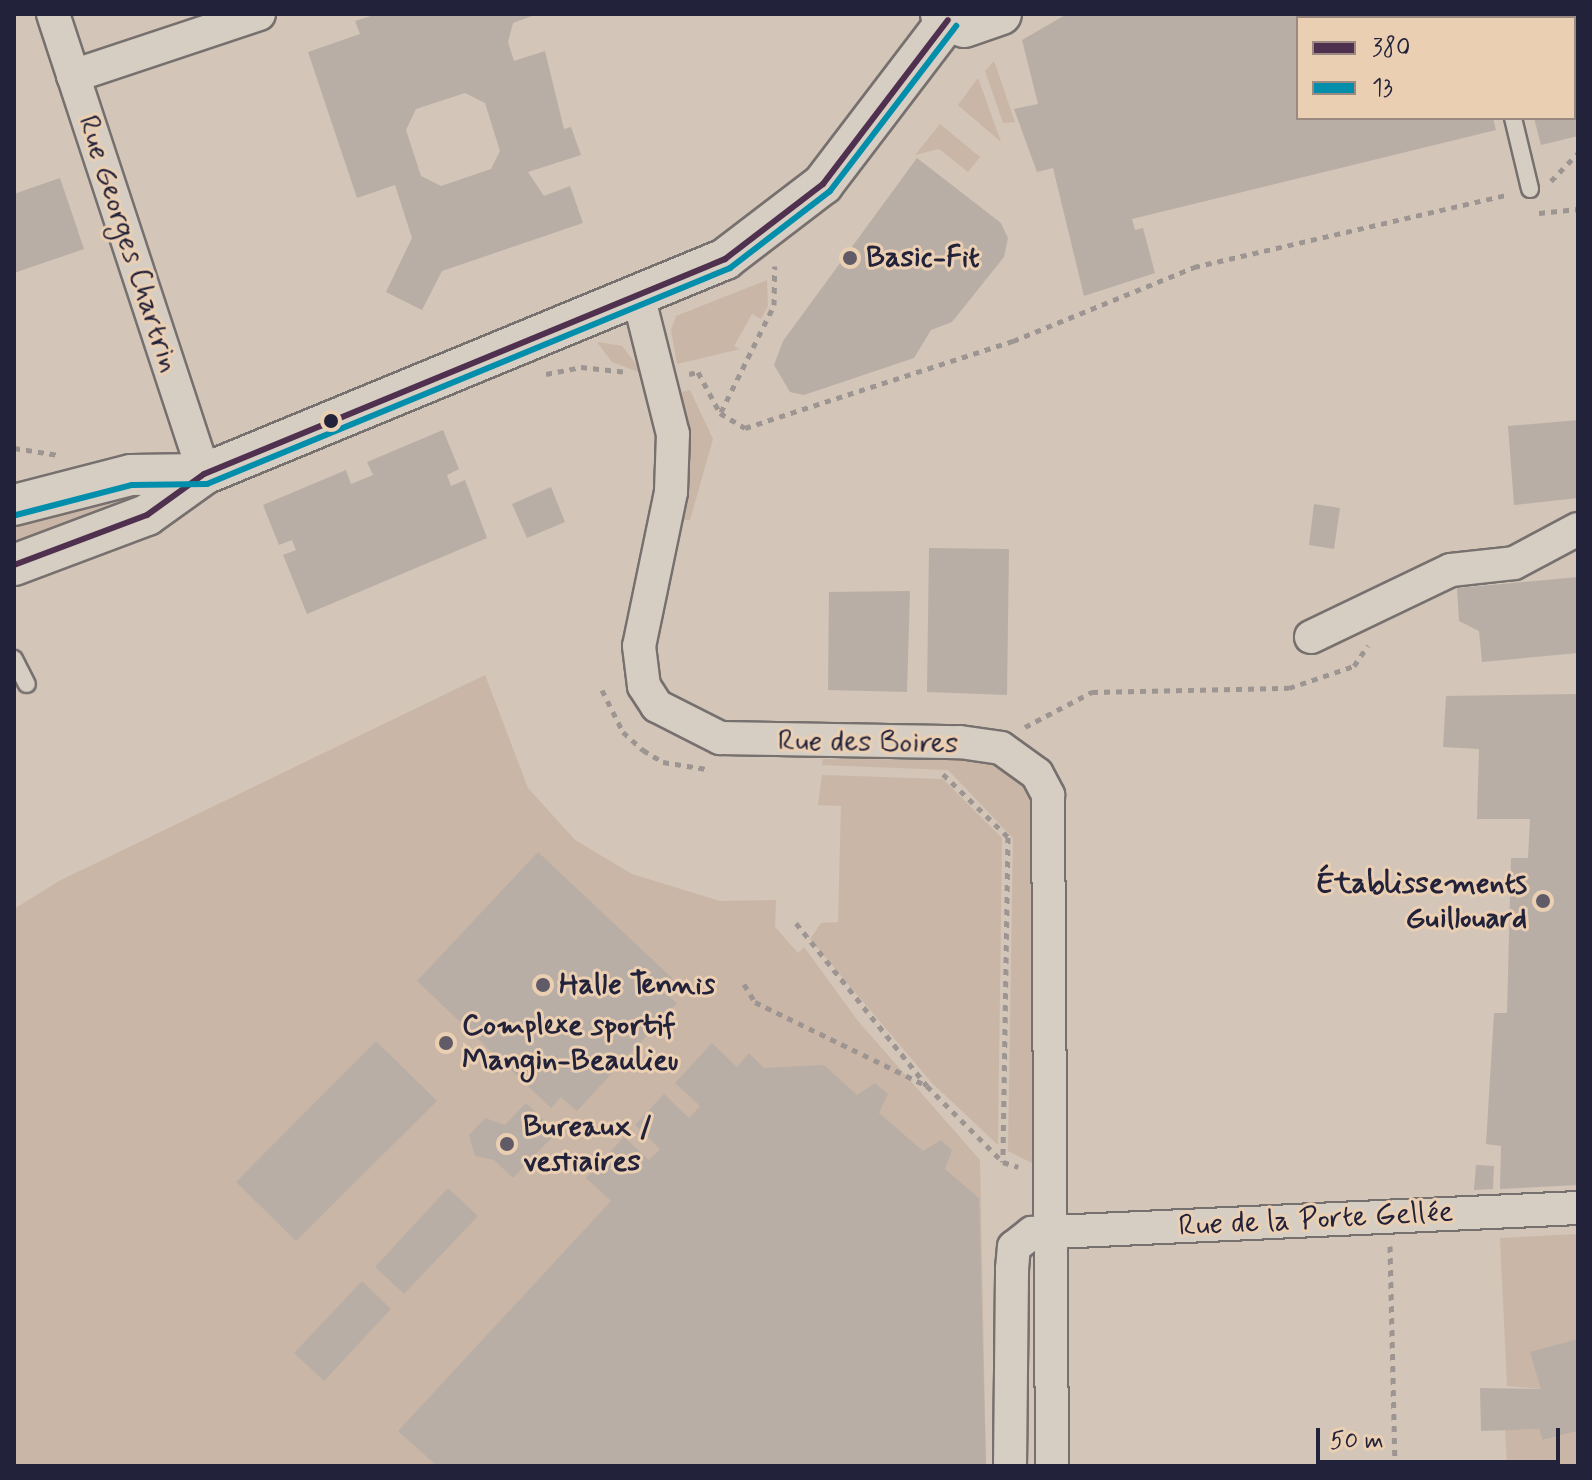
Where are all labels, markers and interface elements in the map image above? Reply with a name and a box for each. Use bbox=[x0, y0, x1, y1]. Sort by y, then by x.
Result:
legend bbox=[1296, 16, 1576, 120]
text: 380 bbox=[1372, 33, 1410, 64]
text: 13 bbox=[1372, 73, 1393, 104]
street label: Rue Georges Chartrin bbox=[66, 101, 190, 387]
place label: Basic-Fit bbox=[866, 240, 980, 276]
marker: Basic-Fit bbox=[841, 249, 859, 267]
unlabelled marker bbox=[323, 413, 339, 429]
street label: Rue des Boires bbox=[778, 723, 958, 763]
place label: Établissements Guillouard bbox=[1316, 866, 1527, 936]
marker: Établissements Guillouard bbox=[1534, 892, 1552, 910]
place label: Halle Tennis bbox=[559, 967, 716, 1003]
marker: Halle Tennis bbox=[534, 976, 552, 994]
place label: Complexe sportif Mangin-Beaulieu bbox=[462, 1008, 678, 1078]
marker: Complexe sportif Mangin-Beaulieu bbox=[437, 1034, 455, 1052]
place label: Bureaux / vestiaires bbox=[523, 1109, 652, 1180]
marker: Bureaux / vestiaires bbox=[498, 1135, 516, 1153]
street label: Rue de la Porte Gellée bbox=[1179, 1195, 1453, 1245]
scale bar bbox=[1320, 1412, 1564, 1462]
text: 50 m bbox=[1330, 1426, 1384, 1457]

